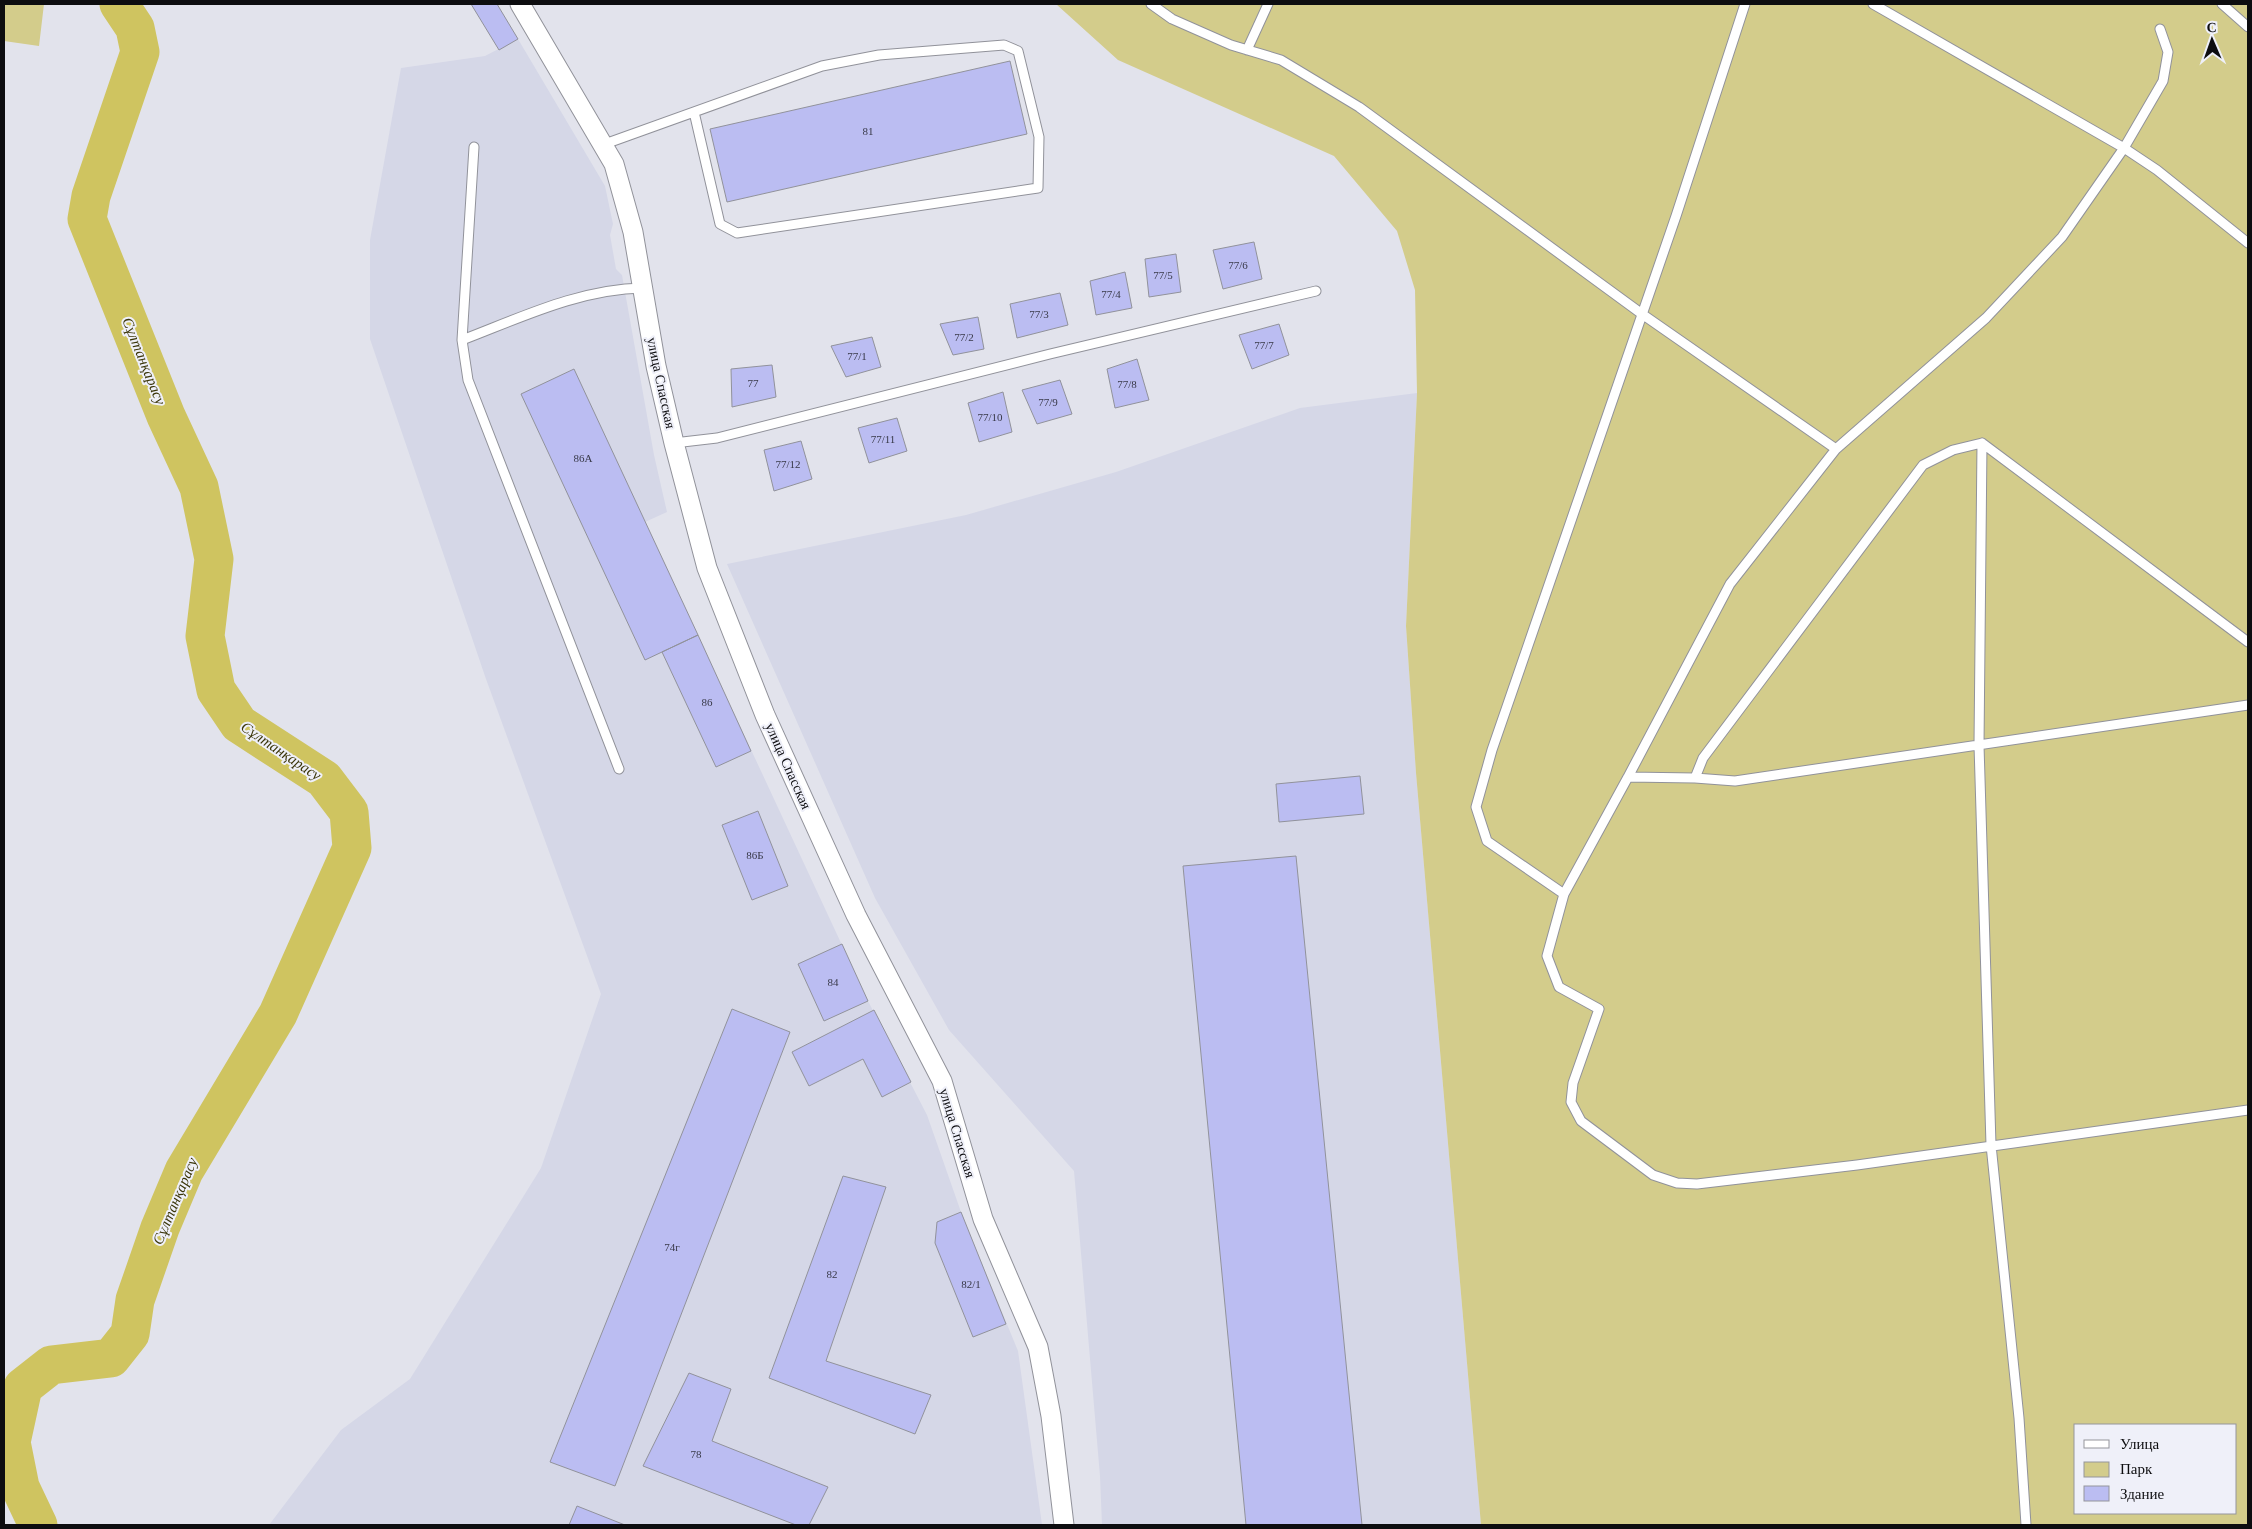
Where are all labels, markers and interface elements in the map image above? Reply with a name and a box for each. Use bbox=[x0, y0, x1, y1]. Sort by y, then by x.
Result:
north arrow bbox=[2187, 15, 2237, 65]
text: С bbox=[2206, 20, 2217, 35]
house number: 81 bbox=[863, 125, 874, 137]
house number: 77/6 bbox=[1228, 259, 1248, 271]
house number: 77/5 bbox=[1153, 269, 1173, 281]
house number: 77/4 bbox=[1101, 288, 1121, 300]
house number: 77/3 bbox=[1029, 308, 1049, 320]
water label: Сұлтанқарасу bbox=[119, 315, 169, 407]
house number: 77/2 bbox=[954, 331, 974, 343]
street label: улица Спасская bbox=[644, 336, 678, 430]
house number: 77/7 bbox=[1254, 339, 1274, 351]
house number: 77/1 bbox=[847, 350, 867, 362]
house number: 77 bbox=[748, 377, 759, 389]
house number: 77/8 bbox=[1117, 378, 1137, 390]
house number: 77/9 bbox=[1038, 396, 1058, 408]
house number: 77/10 bbox=[977, 411, 1003, 423]
house number: 77/11 bbox=[871, 433, 895, 445]
house number: 86А bbox=[574, 452, 593, 464]
house number: 77/12 bbox=[775, 458, 801, 470]
house number: 86 bbox=[702, 696, 713, 708]
water label: Сұлтанқарасу bbox=[238, 718, 324, 784]
street label: улица Спасская bbox=[762, 721, 814, 812]
house number: 86Б bbox=[746, 849, 764, 861]
house number: 84 bbox=[828, 976, 839, 988]
street label: улица Спасская bbox=[936, 1086, 978, 1180]
water label: Сұлтанқарасу bbox=[150, 1155, 201, 1247]
house number: 74г bbox=[664, 1241, 680, 1253]
house number: 82 bbox=[827, 1268, 838, 1280]
house number: 82/1 bbox=[961, 1278, 981, 1290]
legend bbox=[2074, 1424, 2237, 1514]
text: Улица bbox=[2120, 1436, 2159, 1452]
house number: 78 bbox=[691, 1448, 702, 1460]
text: Парк bbox=[2120, 1461, 2153, 1477]
text: Здание bbox=[2120, 1486, 2164, 1502]

